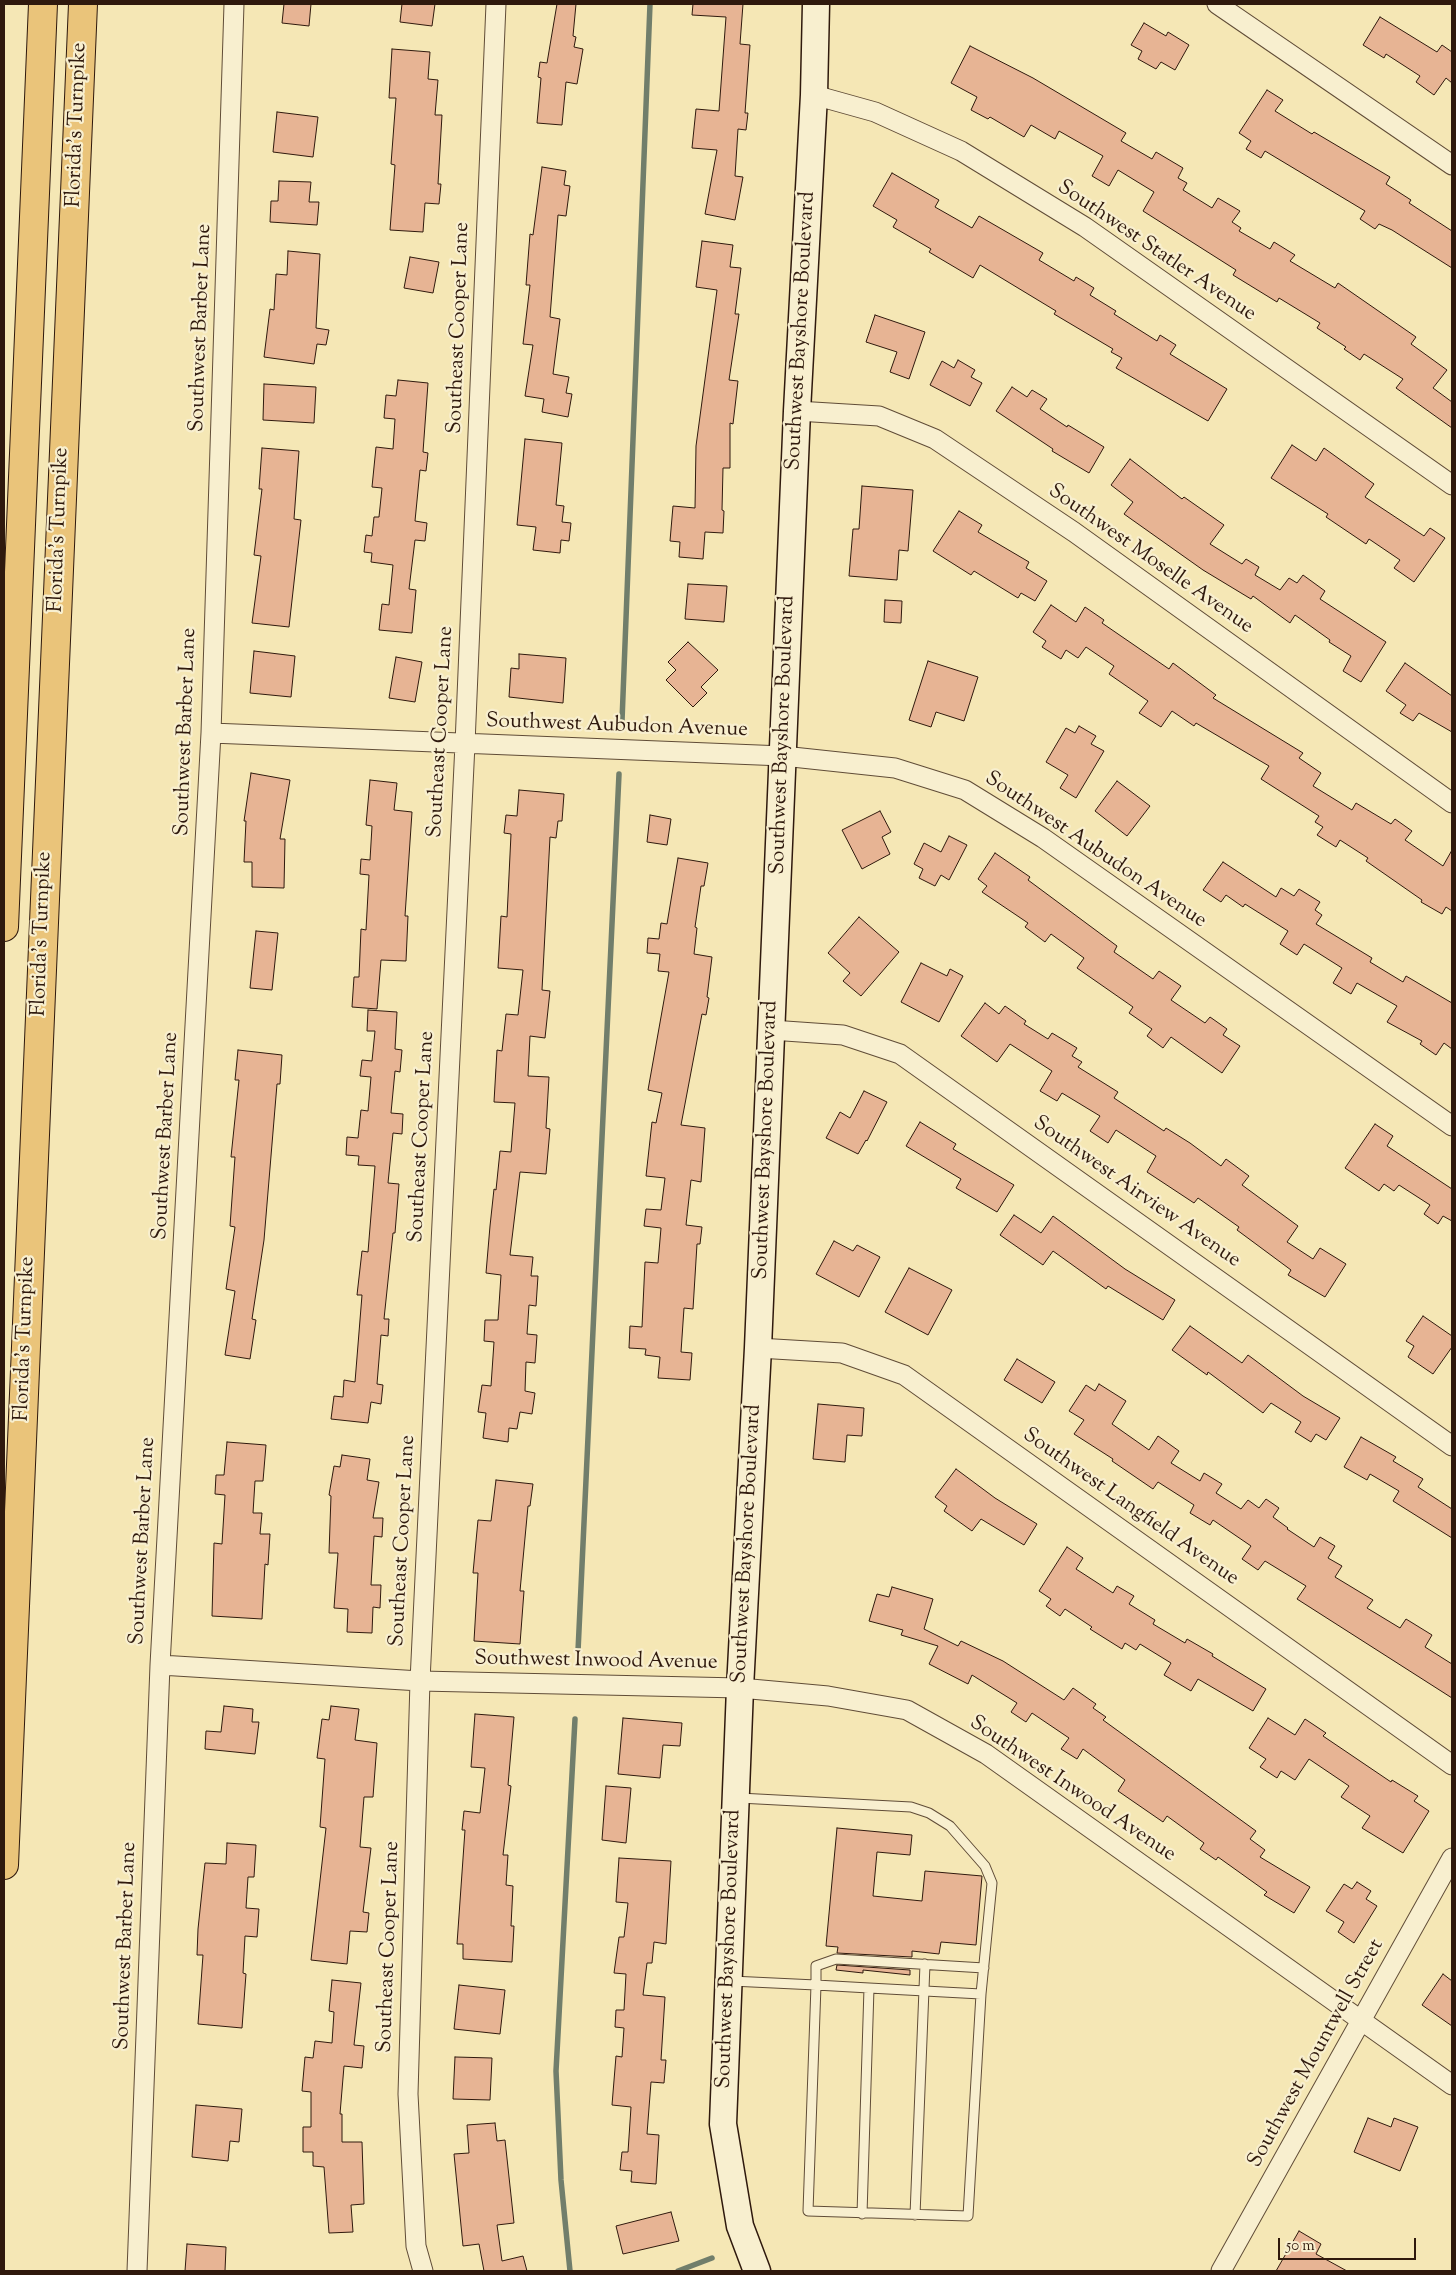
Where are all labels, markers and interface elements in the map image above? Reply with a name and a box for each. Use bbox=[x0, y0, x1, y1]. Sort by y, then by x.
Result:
street label: Florida's Turnpike bbox=[63, 42, 93, 208]
street label: Southwest Statler Avenue bbox=[1052, 176, 1260, 328]
street label: Southwest Bayshore Boulevard bbox=[782, 191, 822, 471]
street label: Southeast Cooper Lane bbox=[444, 222, 476, 434]
street label: Southwest Barber Lane bbox=[186, 223, 218, 433]
street label: Florida's Turnpike bbox=[45, 447, 75, 613]
street label: Southwest Moselle Avenue bbox=[1043, 480, 1257, 640]
street label: Southwest Bayshore Boulevard bbox=[767, 595, 801, 875]
street label: Southeast Cooper Lane bbox=[424, 625, 460, 839]
street label: Southwest Barber Lane bbox=[171, 627, 203, 837]
street label: Southwest Aubudon Avenue bbox=[486, 710, 748, 744]
street label: Southwest Aubudon Avenue bbox=[979, 767, 1211, 935]
street label: Florida's Turnpike bbox=[28, 851, 58, 1017]
street label: Southwest Bayshore Boulevard bbox=[750, 1000, 784, 1280]
street label: Southeast Cooper Lane bbox=[405, 1030, 441, 1244]
street label: Southwest Barber Lane bbox=[149, 1031, 185, 1241]
street label: Southwest Airview Avenue bbox=[1027, 1112, 1245, 1274]
street label: Florida's Turnpike bbox=[11, 1256, 41, 1422]
street label: Southwest Bayshore Boulevard bbox=[728, 1404, 768, 1684]
street label: Southwest Langfield Avenue bbox=[1017, 1424, 1243, 1592]
street label: Southeast Cooper Lane bbox=[386, 1434, 422, 1648]
street label: Southwest Barber Lane bbox=[126, 1436, 162, 1646]
street label: Southwest Inwood Avenue bbox=[474, 1647, 718, 1677]
street label: Southwest Inwood Avenue bbox=[964, 1711, 1180, 1869]
street label: Southwest Bayshore Boulevard bbox=[713, 1809, 747, 2089]
street label: Southwest Barber Lane bbox=[111, 1841, 143, 2051]
street label: Southeast Cooper Lane bbox=[374, 1841, 406, 2053]
street label: Southwest Mountwell Street bbox=[1244, 1935, 1390, 2173]
scale bar bbox=[1281, 2228, 1418, 2260]
text: 50 m bbox=[1286, 2236, 1315, 2257]

